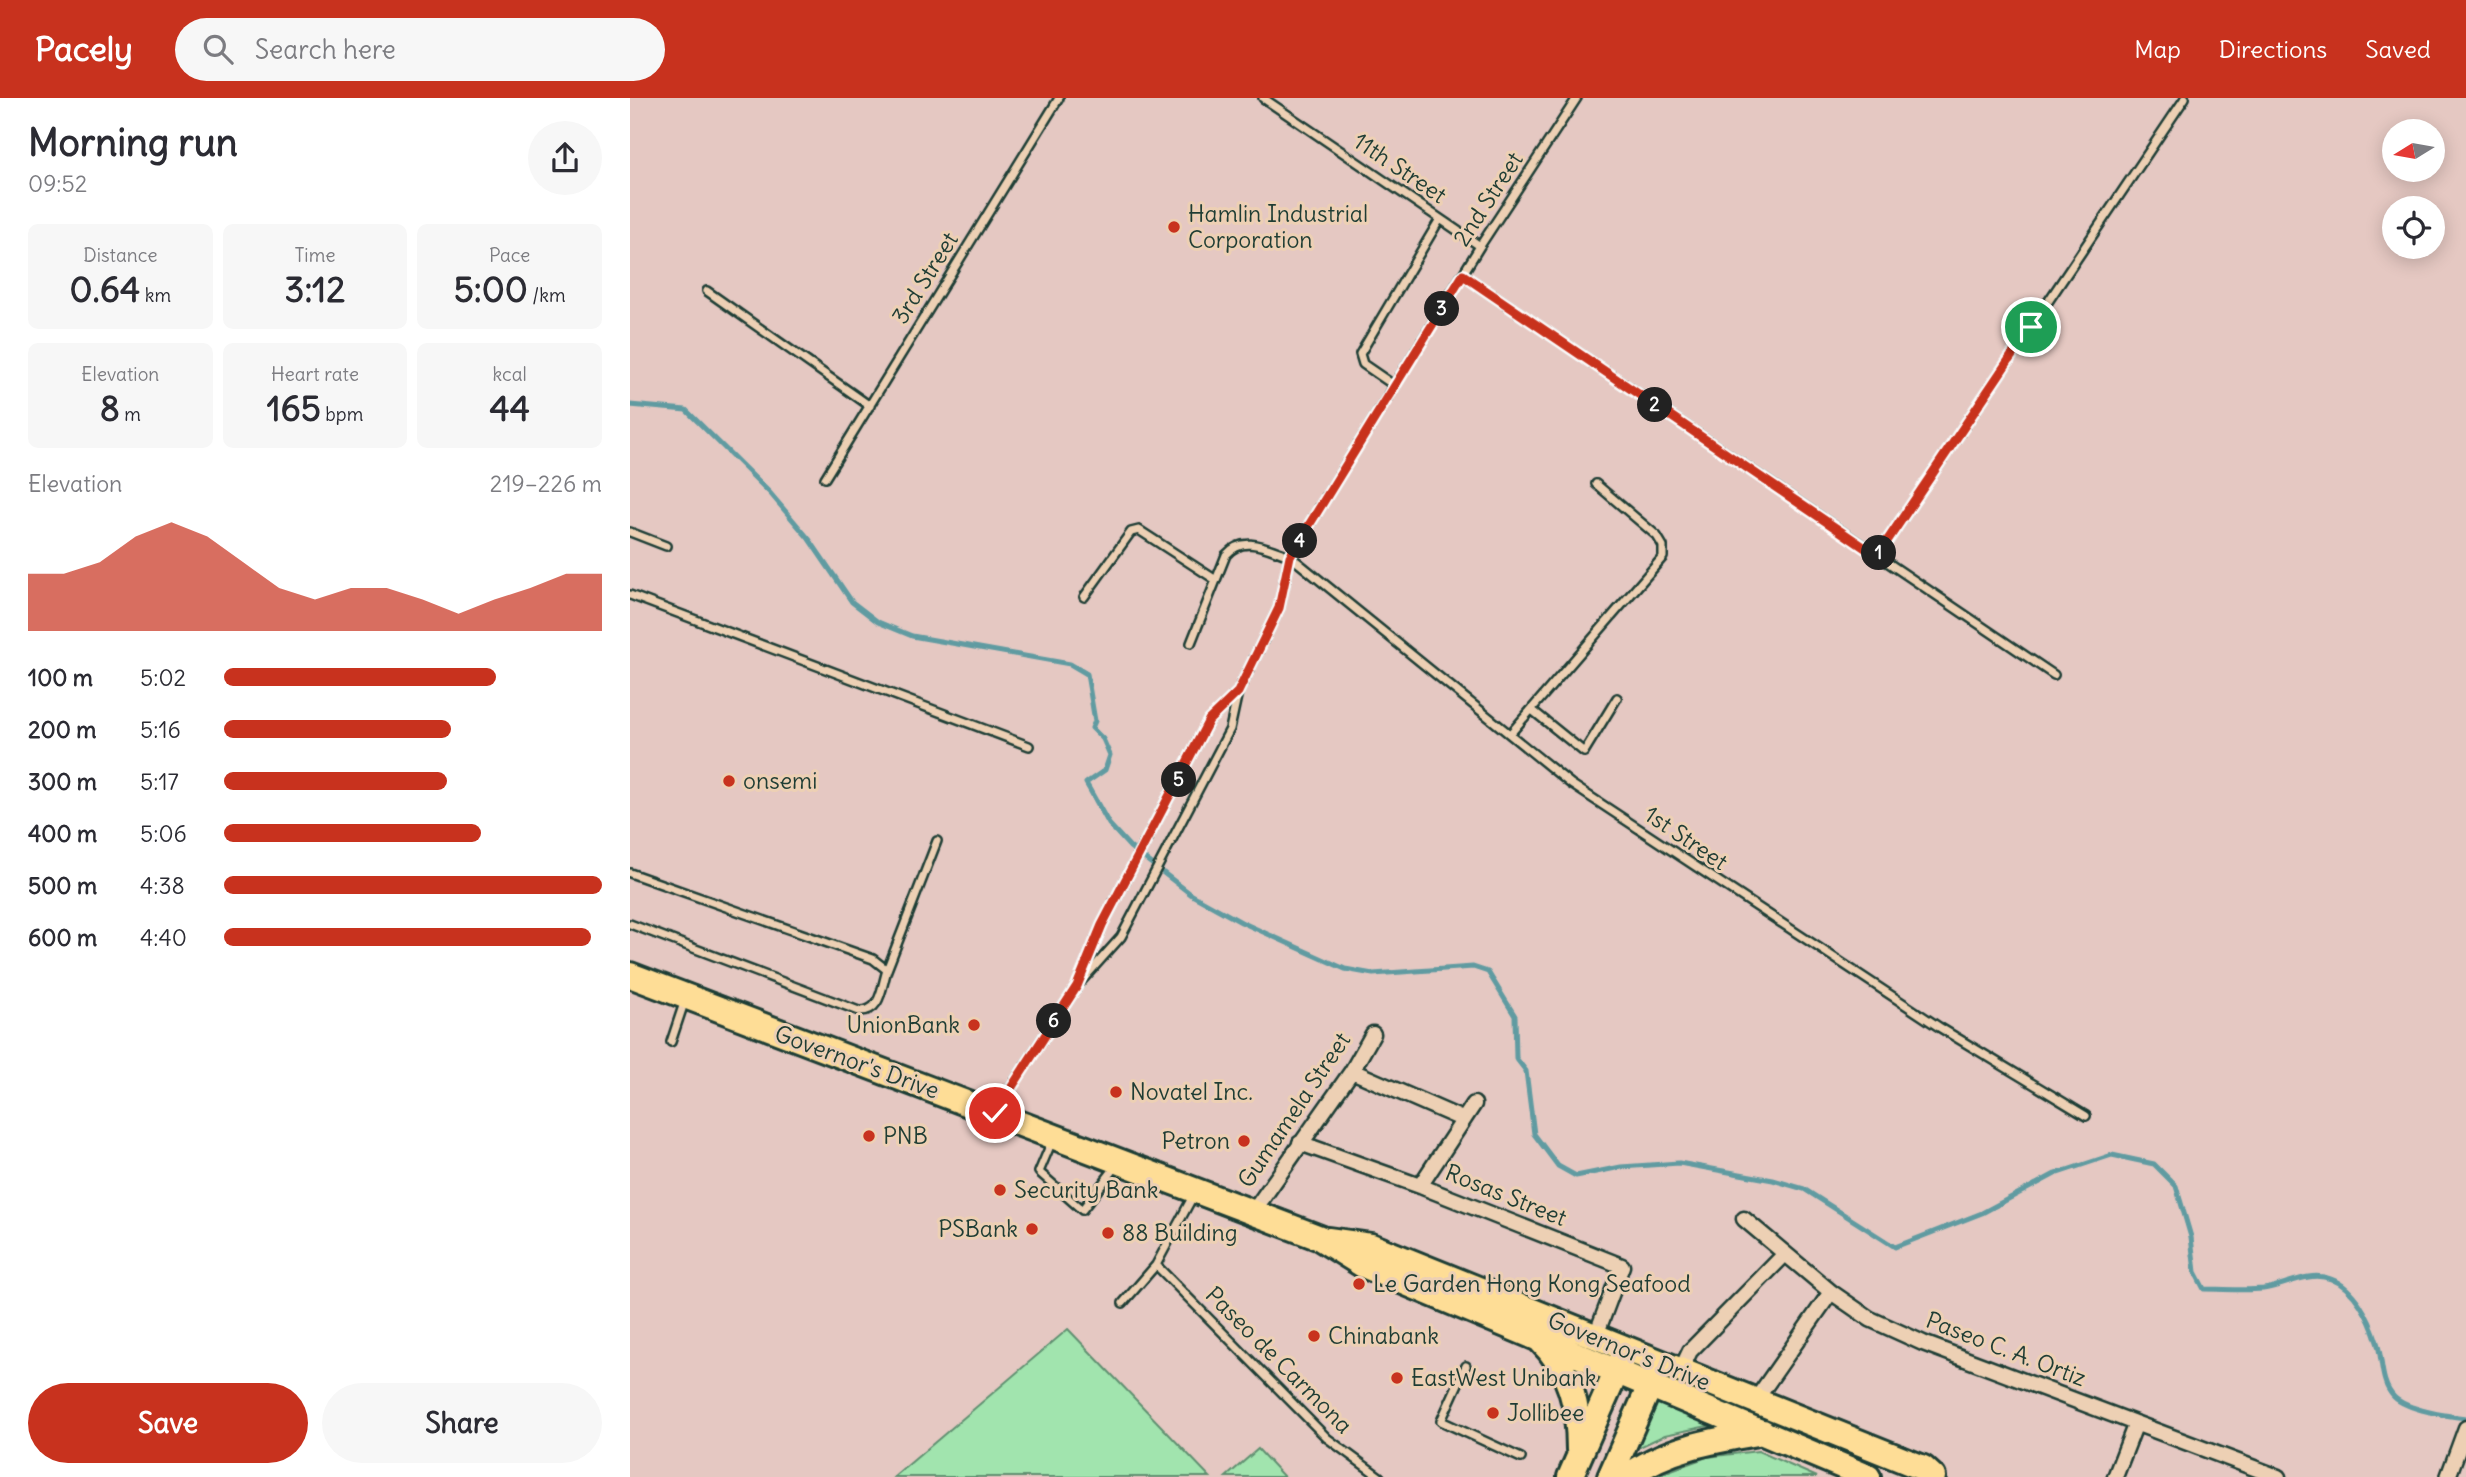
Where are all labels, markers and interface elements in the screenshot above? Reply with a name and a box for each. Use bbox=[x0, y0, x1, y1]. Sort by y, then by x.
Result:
search box bbox=[175, 18, 665, 81]
text: Pacely bbox=[35, 28, 133, 70]
icon: search bbox=[199, 30, 237, 68]
text: Search here bbox=[255, 33, 396, 66]
text: Map bbox=[2134, 34, 2181, 64]
text: Directions bbox=[2219, 34, 2327, 64]
text: Saved bbox=[2365, 34, 2431, 64]
text: Morning run bbox=[28, 119, 238, 166]
north arrow bbox=[2382, 119, 2445, 182]
map controls bbox=[2382, 119, 2445, 259]
button: share bbox=[528, 121, 602, 195]
street label: 11th Street bbox=[1348, 126, 1453, 209]
street label: 2nd Street bbox=[1446, 146, 1529, 251]
text: 09:52 bbox=[28, 169, 87, 198]
button: locate bbox=[2382, 196, 2445, 259]
place label: Hamlin Industrial Corporation bbox=[1188, 199, 1368, 254]
marker: Hamlin Industrial Corporation bbox=[1166, 219, 1182, 235]
street label: 3rd Street bbox=[885, 226, 964, 329]
text: Distance bbox=[83, 243, 157, 267]
text: Time bbox=[294, 243, 336, 267]
text: Pace bbox=[489, 243, 530, 267]
text: 0.64 bbox=[70, 267, 140, 311]
text: 3:12 bbox=[285, 267, 345, 311]
text: 5:00 bbox=[454, 267, 528, 311]
text: km bbox=[140, 283, 171, 307]
text: /km bbox=[528, 283, 566, 307]
pin: 3 bbox=[1424, 292, 1460, 326]
text: 3 bbox=[1436, 296, 1447, 320]
pin bbox=[2001, 297, 2061, 357]
icon: arrive bbox=[2012, 308, 2050, 346]
text: Elevation bbox=[81, 362, 159, 386]
text: Heart rate bbox=[271, 362, 359, 386]
text: kcal bbox=[493, 362, 527, 386]
text: 8 bbox=[100, 386, 120, 430]
text: 165 bbox=[267, 386, 321, 430]
text: 44 bbox=[489, 386, 530, 430]
pin: 2 bbox=[1637, 388, 1672, 422]
text: 2 bbox=[1649, 392, 1660, 416]
text: m bbox=[120, 402, 141, 426]
text: bpm bbox=[321, 402, 363, 426]
text: Elevation bbox=[28, 469, 122, 498]
text: 219–226 m bbox=[490, 469, 602, 498]
pin: 4 bbox=[1282, 524, 1318, 558]
text: 4 bbox=[1294, 528, 1305, 552]
pin: 1 bbox=[1862, 536, 1896, 570]
text: 1 bbox=[1875, 540, 1882, 564]
text: 100 m bbox=[28, 663, 93, 692]
text: 5:02 bbox=[140, 663, 186, 692]
text: 200 m bbox=[28, 715, 97, 744]
text: 5:16 bbox=[140, 715, 181, 744]
pin: 5 bbox=[1162, 762, 1196, 798]
place label: onsemi bbox=[743, 766, 817, 795]
text: 300 m bbox=[28, 767, 97, 796]
text: 5:17 bbox=[140, 767, 179, 796]
text: 5 bbox=[1173, 767, 1184, 791]
marker: onsemi bbox=[721, 773, 737, 789]
street label: 1st Street bbox=[1639, 799, 1734, 876]
text: 400 m bbox=[28, 819, 97, 848]
text: 5:06 bbox=[140, 819, 187, 848]
text: 500 m bbox=[28, 871, 97, 900]
text: 4:38 bbox=[140, 871, 185, 900]
text: 600 m bbox=[28, 923, 97, 952]
text: 4:40 bbox=[140, 923, 187, 952]
pin: 6 bbox=[1036, 1004, 1072, 1038]
text: 6 bbox=[1048, 1008, 1059, 1032]
place label: UnionBank bbox=[847, 1010, 960, 1039]
marker: UnionBank bbox=[966, 1017, 982, 1033]
street label: Governor's Drive bbox=[771, 1018, 943, 1105]
street label: Gumamela Street bbox=[1231, 1026, 1356, 1193]
place label: Novatel Inc. bbox=[1130, 1077, 1253, 1106]
pin bbox=[965, 1083, 1025, 1143]
marker: Novatel Inc. bbox=[1108, 1084, 1124, 1100]
icon: check bbox=[976, 1094, 1014, 1132]
place label: PNB bbox=[883, 1121, 928, 1150]
place label: Petron bbox=[1161, 1126, 1230, 1155]
marker: PNB bbox=[861, 1128, 877, 1144]
marker: Petron bbox=[1236, 1133, 1252, 1149]
street label: Rosas Street bbox=[1441, 1157, 1571, 1232]
place label: Security Bank bbox=[1014, 1175, 1158, 1204]
marker: Security Bank bbox=[992, 1182, 1008, 1198]
place label: PSBank bbox=[938, 1214, 1018, 1243]
place label: 88 Building bbox=[1122, 1218, 1238, 1247]
marker: PSBank bbox=[1024, 1221, 1040, 1237]
marker: 88 Building bbox=[1100, 1225, 1116, 1241]
place label: Le Garden Hong Kong Seafood bbox=[1373, 1269, 1691, 1298]
marker: Le Garden Hong Kong Seafood bbox=[1351, 1276, 1367, 1292]
street label: Paseo de Carmona bbox=[1200, 1280, 1359, 1439]
street label: Governor's Drive bbox=[1544, 1305, 1715, 1396]
street label: Paseo C. A. Ortiz bbox=[1922, 1305, 2090, 1392]
place label: Chinabank bbox=[1328, 1321, 1439, 1350]
marker: Chinabank bbox=[1306, 1328, 1322, 1344]
place label: EastWest Unibank bbox=[1411, 1363, 1596, 1392]
marker: EastWest Unibank bbox=[1389, 1370, 1405, 1386]
button: Save bbox=[28, 1383, 308, 1463]
button: Share bbox=[322, 1383, 602, 1463]
place label: Jollibee bbox=[1507, 1398, 1585, 1427]
marker: Jollibee bbox=[1485, 1405, 1501, 1421]

